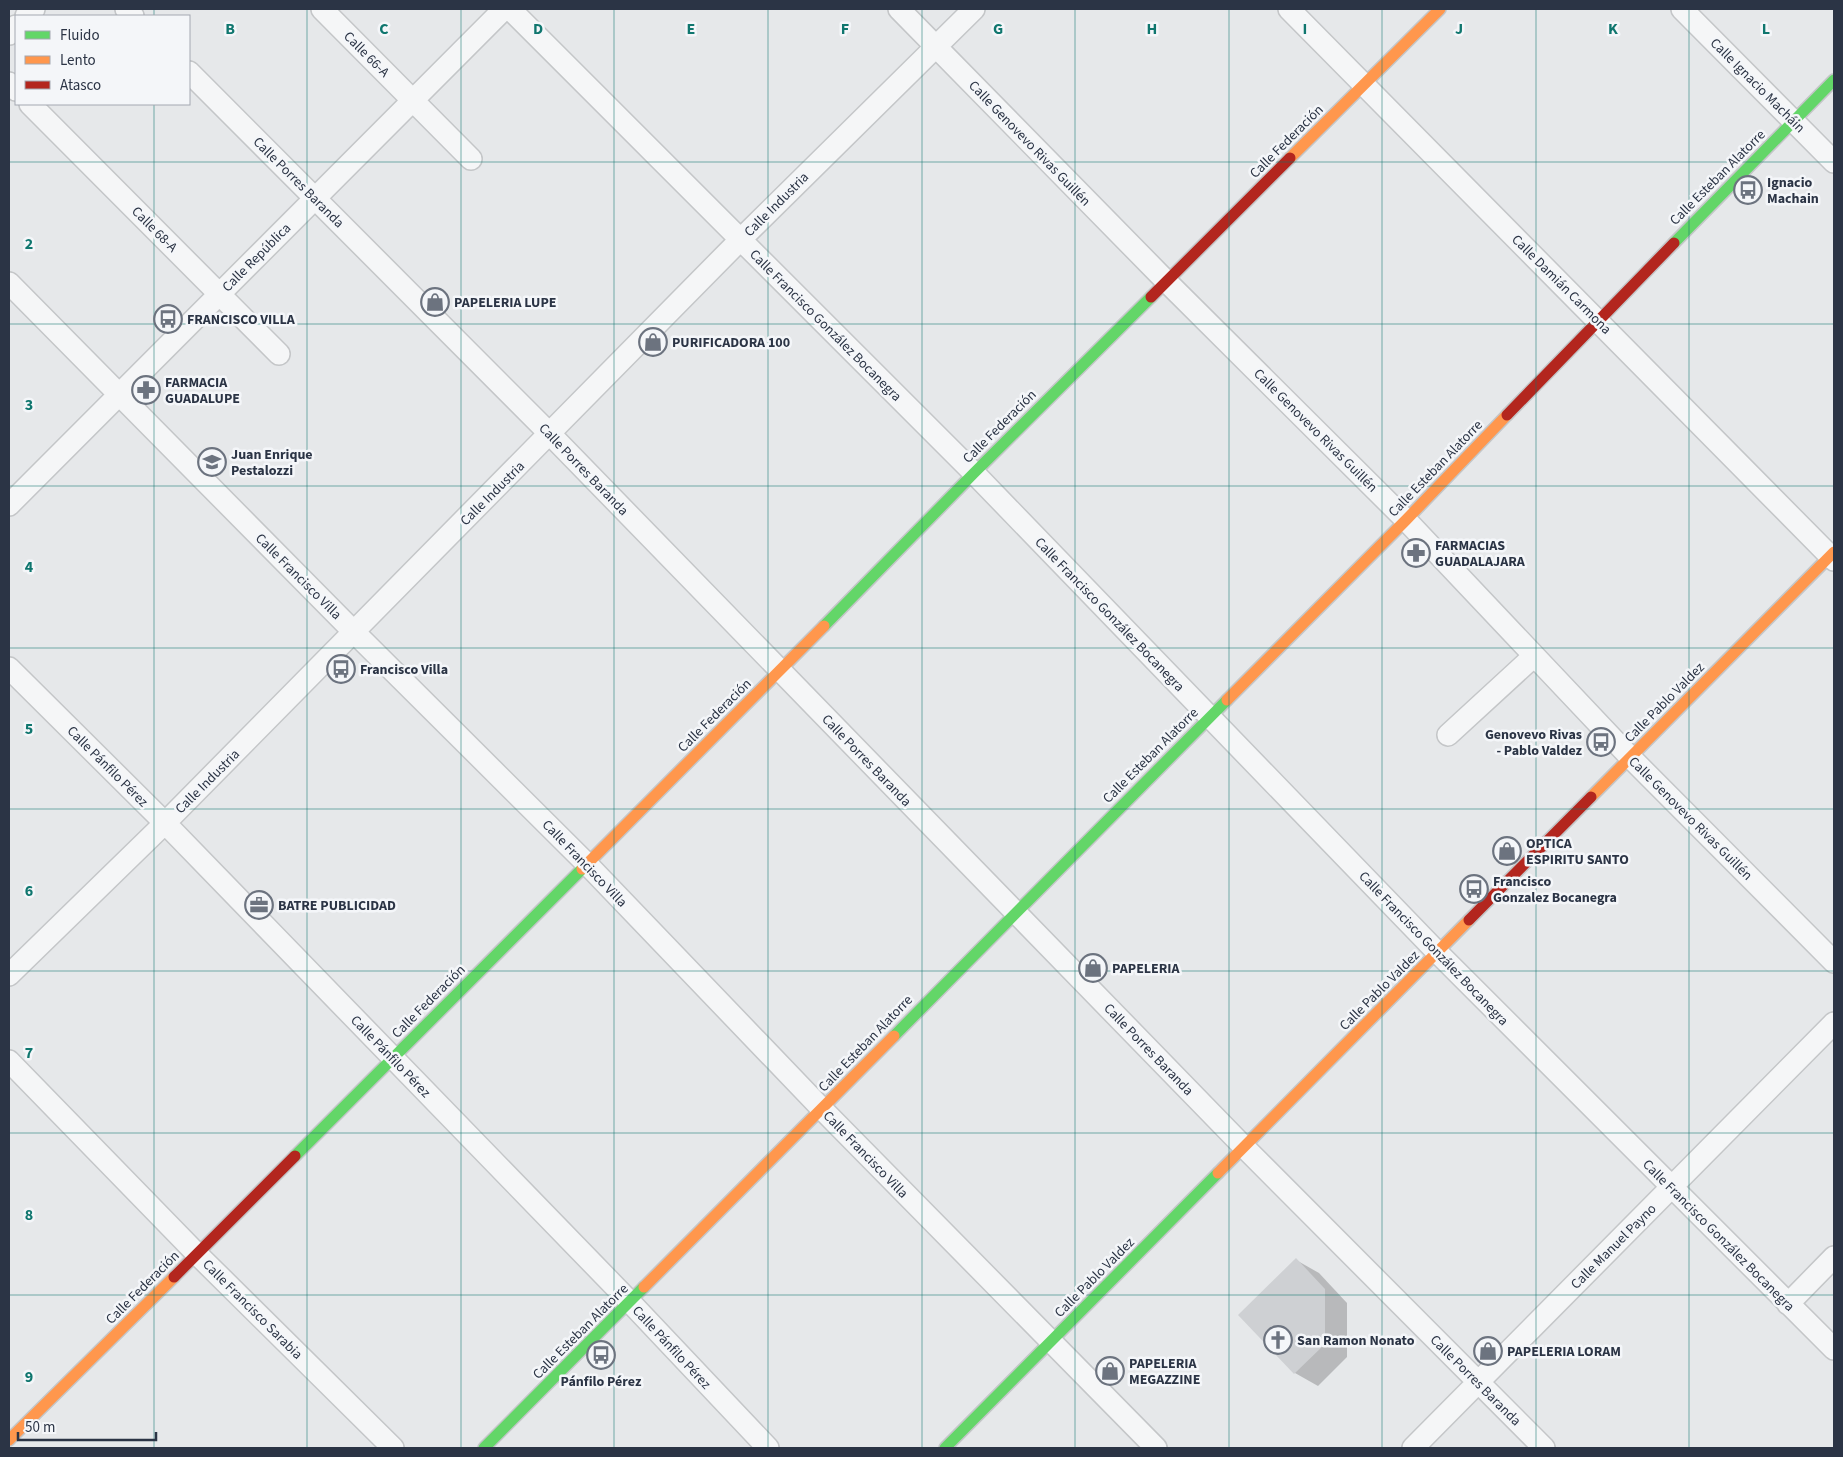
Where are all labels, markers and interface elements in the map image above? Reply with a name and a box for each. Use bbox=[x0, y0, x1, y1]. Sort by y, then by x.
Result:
legend bbox=[15, 15, 190, 105]
text: B bbox=[225, 18, 235, 40]
text: D bbox=[533, 18, 543, 40]
text: E bbox=[687, 18, 695, 40]
text: F bbox=[841, 18, 849, 40]
text: G bbox=[993, 18, 1003, 40]
text: H bbox=[1147, 18, 1157, 40]
text: I bbox=[1303, 18, 1307, 40]
text: J bbox=[1455, 18, 1463, 40]
text: K bbox=[1608, 18, 1618, 40]
text: L bbox=[1762, 18, 1770, 40]
text: Fluido bbox=[60, 25, 100, 46]
street label: Calle 66-A bbox=[341, 28, 393, 80]
street label: Calle Ignacio Macháin bbox=[1705, 34, 1809, 138]
text: Lento bbox=[60, 50, 96, 71]
text: Atasco bbox=[60, 75, 101, 96]
street label: Calle Genovevo Rivas Guillén bbox=[964, 76, 1095, 211]
street label: Calle Federación bbox=[1245, 100, 1328, 183]
street label: Calle Esteban Alatorre bbox=[1665, 125, 1770, 230]
street label: Calle Porres Baranda bbox=[248, 133, 348, 233]
street label: Calle Industria bbox=[740, 168, 814, 242]
place label: Ignacio Machain bbox=[1767, 173, 1819, 209]
bus stop icon: Ignacio Machain bbox=[1733, 175, 1763, 205]
street label: Calle 68-A bbox=[127, 202, 182, 257]
street label: Calle República bbox=[218, 219, 296, 297]
street label: Calle Damián Carmona bbox=[1507, 230, 1616, 339]
text: 2 bbox=[25, 233, 33, 255]
street label: Calle Francisco González Bocanegra bbox=[745, 245, 906, 406]
shop icon: PAPELERIA LUPE bbox=[420, 287, 450, 317]
place label: PAPELERIA LUPE bbox=[454, 293, 556, 313]
bus stop icon: FRANCISCO VILLA bbox=[153, 304, 183, 334]
place label: FRANCISCO VILLA bbox=[187, 310, 296, 330]
shop icon: PURIFICADORA 100 bbox=[638, 327, 668, 357]
place label: PURIFICADORA 100 bbox=[672, 333, 790, 353]
street label: Calle Genovevo Rivas Guillén bbox=[1249, 364, 1382, 497]
place label: FARMACIA GUADALUPE bbox=[165, 373, 240, 409]
pharmacy icon: FARMACIA GUADALUPE bbox=[131, 375, 161, 405]
street label: Calle Federación bbox=[958, 385, 1041, 468]
text: 3 bbox=[25, 394, 33, 416]
street label: Calle Esteban Alatorre bbox=[1384, 416, 1487, 522]
street label: Calle Porres Baranda bbox=[534, 419, 633, 520]
place label: Juan Enrique Pestalozzi bbox=[231, 445, 313, 481]
school or university icon: Juan Enrique Pestalozzi bbox=[197, 447, 227, 477]
street label: Calle Industria bbox=[456, 457, 530, 531]
street label: Calle Francisco Villa bbox=[251, 529, 346, 624]
street label: Calle Francisco González Bocanegra bbox=[1030, 533, 1189, 696]
place label: FARMACIAS GUADALAJARA bbox=[1435, 536, 1526, 572]
pharmacy icon: FARMACIAS GUADALAJARA bbox=[1401, 538, 1431, 568]
text: 4 bbox=[25, 556, 34, 578]
bus stop icon: Francisco Villa bbox=[326, 654, 356, 684]
street label: Calle Pablo Valdez bbox=[1620, 658, 1709, 747]
place label: Francisco Villa bbox=[360, 660, 448, 680]
street label: Calle Federación bbox=[673, 674, 756, 757]
street label: Calle Esteban Alatorre bbox=[1098, 703, 1203, 808]
street label: Calle Porres Baranda bbox=[817, 710, 916, 811]
text: 5 bbox=[25, 718, 33, 740]
street label: Calle Pánfilo Pérez bbox=[62, 722, 152, 812]
place label: Genovevo Rivas - Pablo Valdez bbox=[1485, 725, 1583, 761]
bus stop icon: Genovevo Rivas - Pablo Valdez bbox=[1586, 727, 1616, 757]
street label: Calle Industria bbox=[171, 745, 245, 819]
street label: Calle Genovevo Rivas Guillén bbox=[1624, 752, 1757, 885]
street label: Calle Francisco Villa bbox=[537, 815, 631, 912]
place label: OPTICA ESPIRITU SANTO bbox=[1526, 834, 1629, 870]
shop icon: OPTICA ESPIRITU SANTO bbox=[1492, 836, 1522, 866]
street label: Calle Francisco González Bocanegra bbox=[1354, 867, 1513, 1030]
place label: Francisco Gonzalez Bocanegra bbox=[1493, 872, 1617, 908]
bus stop icon: Francisco Gonzalez Bocanegra bbox=[1459, 874, 1489, 904]
text: 6 bbox=[25, 880, 33, 902]
office icon: BATRE PUBLICIDAD bbox=[244, 890, 274, 920]
place label: BATRE PUBLICIDAD bbox=[278, 896, 396, 916]
street label: Calle Pablo Valdez bbox=[1335, 946, 1424, 1035]
shop icon: PAPELERIA bbox=[1078, 953, 1108, 983]
place label: PAPELERIA bbox=[1112, 959, 1181, 979]
street label: Calle Federación bbox=[387, 960, 470, 1043]
street label: Calle Esteban Alatorre bbox=[814, 991, 917, 1097]
street label: Calle Porres Baranda bbox=[1099, 999, 1198, 1100]
street label: Calle Pánfilo Pérez bbox=[346, 1011, 435, 1102]
text: 7 bbox=[25, 1042, 33, 1064]
street label: Calle Francisco Villa bbox=[818, 1106, 912, 1203]
street label: Calle Francisco González Bocanegra bbox=[1638, 1155, 1799, 1316]
street label: Calle Manuel Payno bbox=[1566, 1199, 1661, 1294]
text: 8 bbox=[25, 1204, 33, 1226]
street label: Calle Pablo Valdez bbox=[1050, 1233, 1139, 1322]
street label: Calle Federación bbox=[101, 1246, 184, 1329]
street label: Calle Francisco Sarabia bbox=[198, 1255, 307, 1364]
street label: Calle Esteban Alatorre bbox=[528, 1279, 633, 1384]
street label: Calle Pánfilo Pérez bbox=[627, 1302, 715, 1394]
church icon: San Ramon Nonato bbox=[1263, 1325, 1293, 1355]
place label: San Ramon Nonato bbox=[1297, 1331, 1415, 1351]
street label: Calle Porres Baranda bbox=[1425, 1331, 1525, 1431]
shop icon: PAPELERIA LORAM bbox=[1473, 1336, 1503, 1366]
bus stop icon: Pánfilo Pérez bbox=[586, 1340, 616, 1370]
place label: PAPELERIA LORAM bbox=[1507, 1342, 1621, 1362]
place label: PAPELERIA MEGAZZINE bbox=[1129, 1354, 1200, 1390]
shop icon: PAPELERIA MEGAZZINE bbox=[1095, 1356, 1125, 1386]
text: 9 bbox=[25, 1366, 33, 1388]
place label: Pánfilo Pérez bbox=[561, 1372, 642, 1392]
scale bar bbox=[18, 1410, 155, 1442]
text: 50 m bbox=[25, 1417, 55, 1438]

